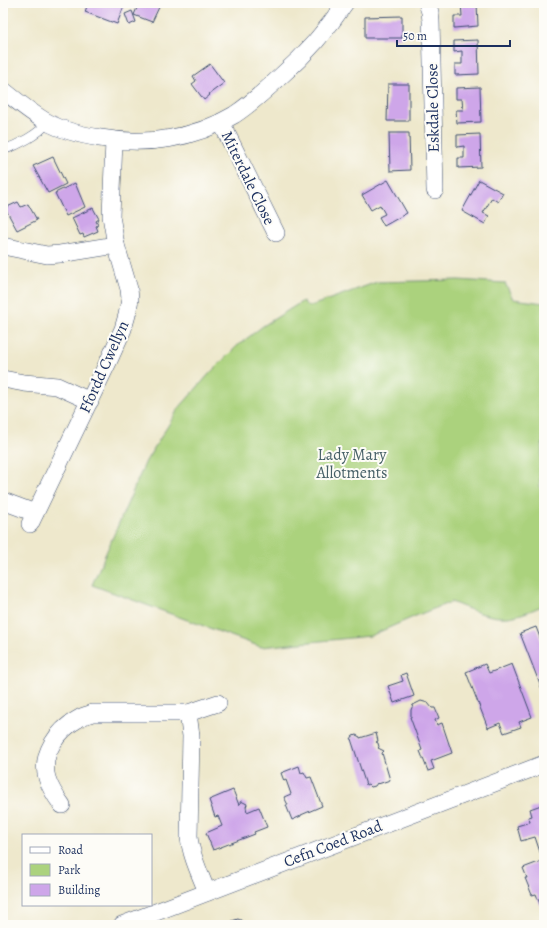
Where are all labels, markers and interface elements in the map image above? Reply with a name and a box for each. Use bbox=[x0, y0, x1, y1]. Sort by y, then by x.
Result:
scale bar bbox=[397, 22, 510, 48]
text: 50 m bbox=[403, 28, 427, 44]
street label: Eskdale Close bbox=[421, 63, 445, 153]
street label: Miterdale Close bbox=[216, 127, 280, 229]
street label: Ffordd Cwellyn bbox=[74, 317, 134, 417]
park label: Lady Mary Allotments bbox=[315, 444, 388, 484]
street label: Cefn Coed Road bbox=[281, 815, 386, 873]
legend bbox=[22, 834, 152, 906]
text: Road bbox=[58, 842, 84, 858]
text: Park bbox=[58, 862, 81, 878]
text: Building bbox=[58, 882, 100, 898]

